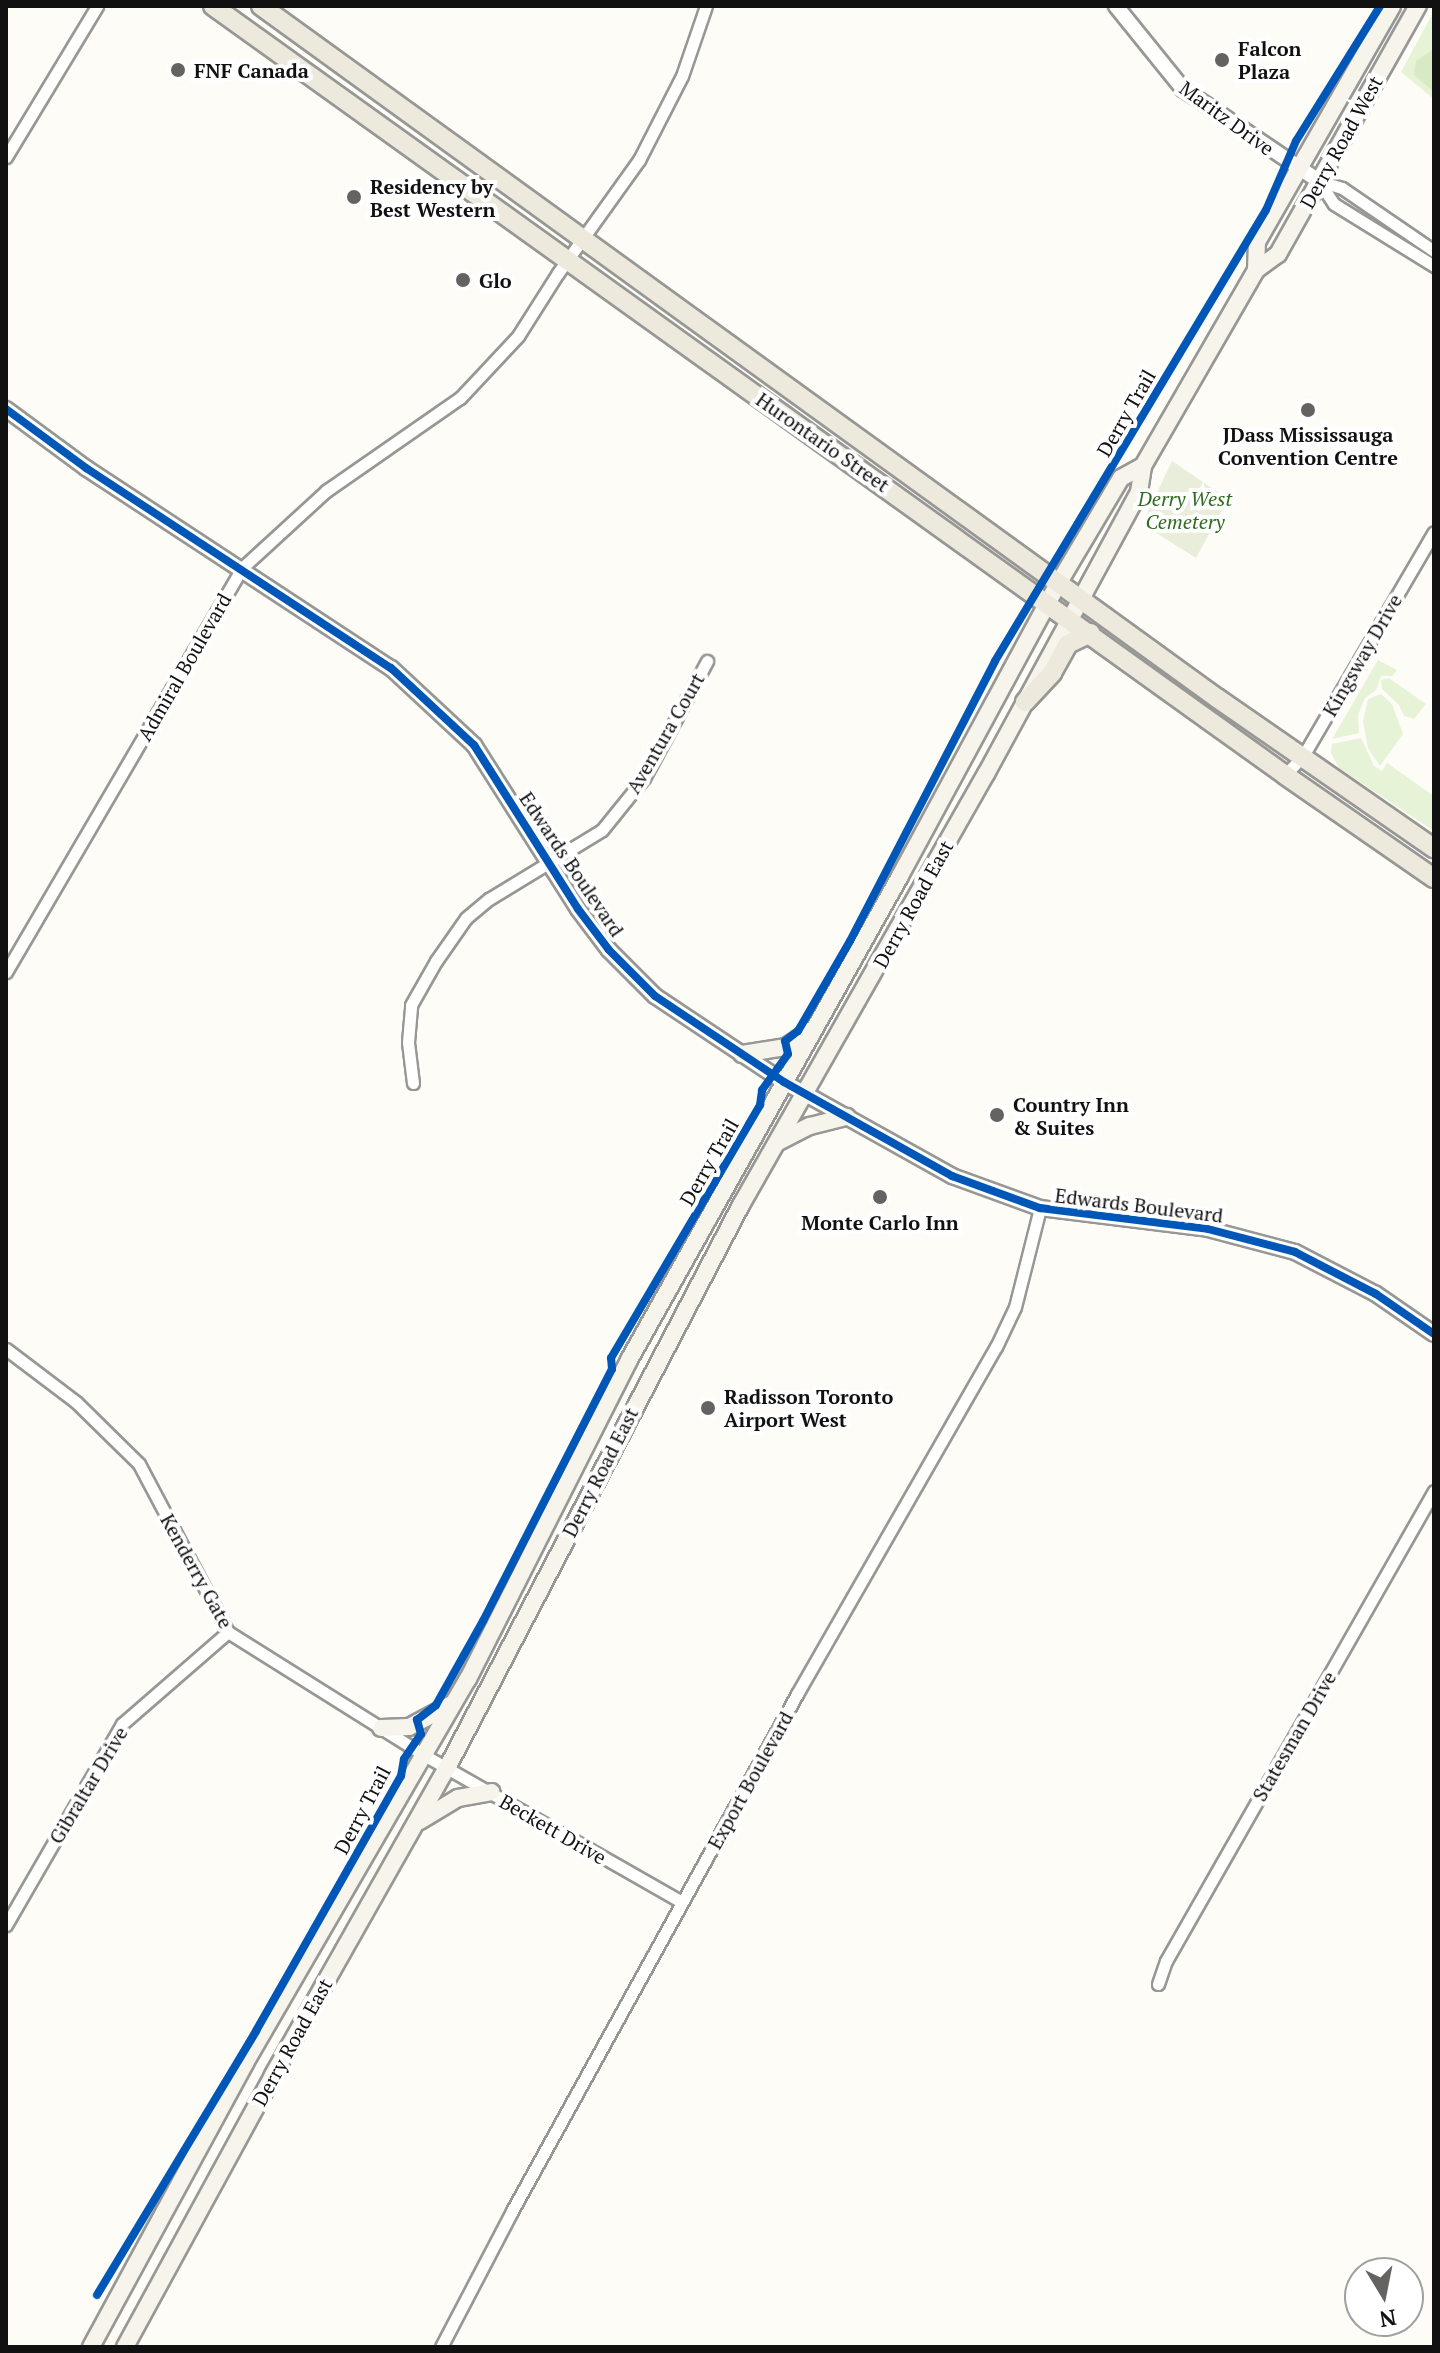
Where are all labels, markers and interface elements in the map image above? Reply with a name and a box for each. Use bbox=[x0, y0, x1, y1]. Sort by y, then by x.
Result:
place label: Falcon Plaza bbox=[1238, 36, 1301, 83]
marker: Falcon Plaza bbox=[1213, 51, 1231, 69]
place label: FNF Canada bbox=[194, 58, 309, 82]
marker: FNF Canada bbox=[169, 61, 187, 79]
street label: Derry Road West bbox=[1295, 72, 1387, 212]
street label: Maritz Drive bbox=[1175, 76, 1279, 160]
place label: Residency by Best Western bbox=[370, 174, 495, 221]
marker: Residency by Best Western bbox=[345, 188, 363, 206]
place label: Glo bbox=[479, 268, 512, 292]
marker: Glo bbox=[454, 271, 472, 289]
street label: Derry Trail bbox=[1091, 365, 1161, 461]
street label: Hurontario Street bbox=[752, 387, 894, 497]
marker: JDass Mississauga Convention Centre bbox=[1299, 401, 1317, 419]
place label: JDass Mississauga Convention Centre bbox=[1218, 422, 1398, 469]
park label: Derry West Cemetery bbox=[1138, 486, 1232, 533]
street label: Admiral Boulevard bbox=[132, 589, 236, 745]
street label: Kingsway Drive bbox=[1317, 590, 1407, 720]
street label: Aventura Court bbox=[621, 668, 709, 798]
street label: Edwards Boulevard bbox=[515, 787, 629, 941]
street label: Derry Road East bbox=[868, 836, 958, 972]
place label: Country Inn & Suites bbox=[1013, 1092, 1129, 1139]
marker: Country Inn & Suites bbox=[988, 1106, 1006, 1124]
street label: Derry Trail bbox=[674, 1114, 744, 1210]
street label: Edwards Boulevard bbox=[1054, 1183, 1224, 1227]
marker: Monte Carlo Inn bbox=[871, 1188, 889, 1206]
place label: Monte Carlo Inn bbox=[801, 1210, 959, 1234]
place label: Radisson Toronto Airport West bbox=[724, 1384, 893, 1431]
marker: Radisson Toronto Airport West bbox=[699, 1399, 717, 1417]
street label: Derry Road East bbox=[557, 1403, 643, 1541]
street label: Kenderry Gate bbox=[156, 1510, 238, 1632]
street label: Statesman Drive bbox=[1247, 1667, 1341, 1805]
street label: Export Boulevard bbox=[702, 1707, 798, 1853]
street label: Gibraltar Drive bbox=[44, 1722, 132, 1848]
street label: Derry Trail bbox=[329, 1762, 395, 1858]
street label: Beckett Drive bbox=[495, 1789, 611, 1869]
street label: Derry Road East bbox=[247, 1974, 337, 2110]
north arrow bbox=[1344, 2257, 1424, 2337]
text: N bbox=[1377, 2303, 1399, 2335]

